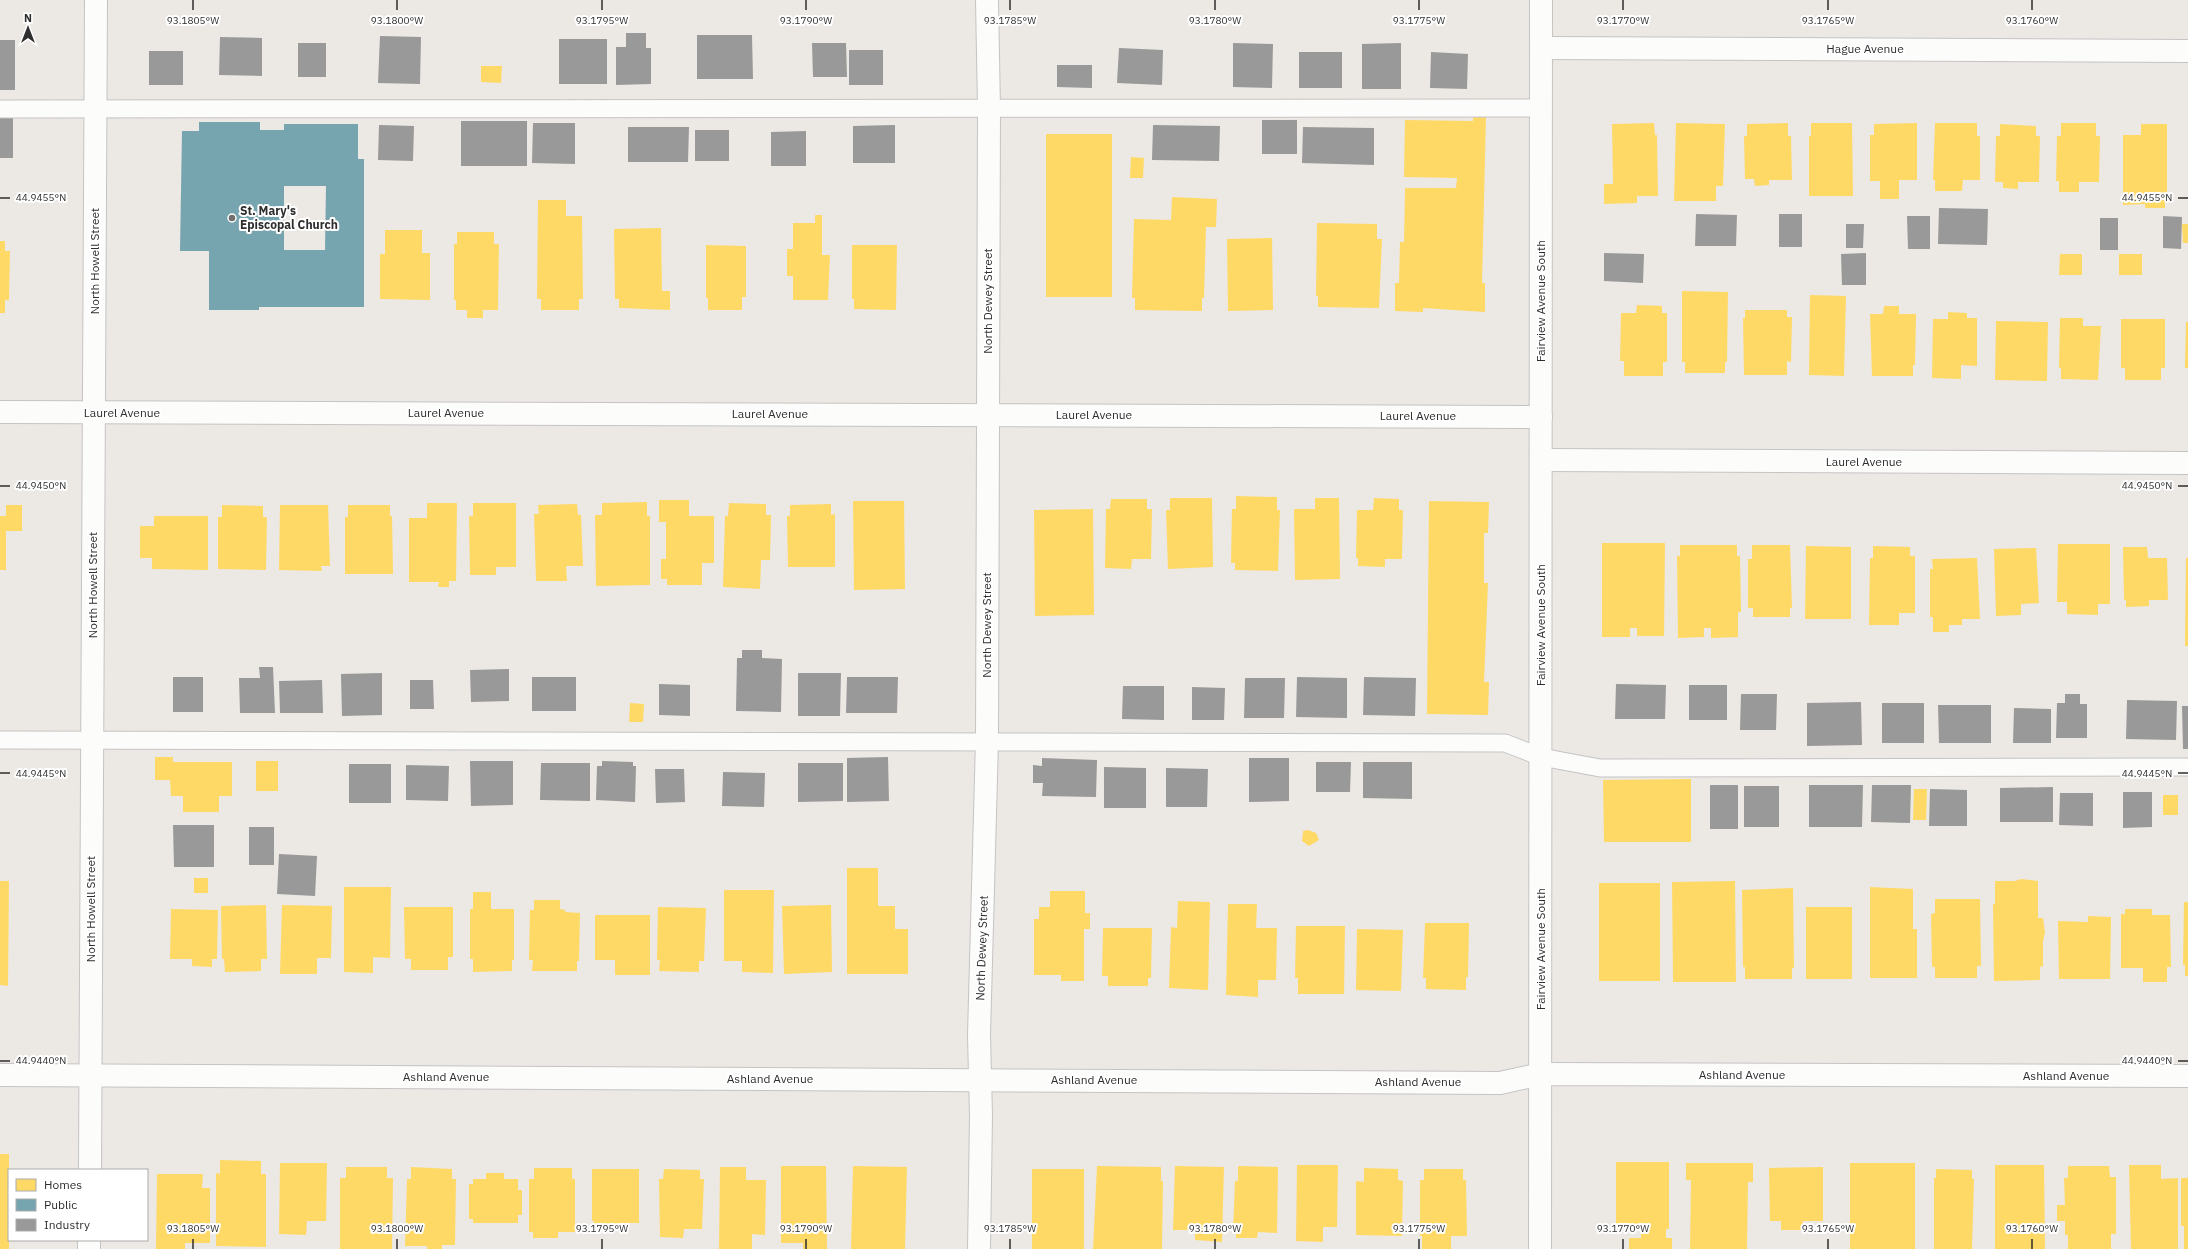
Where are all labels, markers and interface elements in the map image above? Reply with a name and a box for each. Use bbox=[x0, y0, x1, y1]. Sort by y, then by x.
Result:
north arrow bbox=[8, 8, 48, 48]
text: N bbox=[24, 11, 32, 25]
text: 93.1805°W bbox=[167, 14, 219, 27]
text: 93.1800°W bbox=[371, 14, 423, 27]
text: 93.1795°W bbox=[576, 14, 628, 27]
text: 93.1790°W bbox=[780, 14, 832, 27]
text: 93.1785°W bbox=[984, 14, 1036, 27]
text: 93.1780°W bbox=[1189, 14, 1241, 27]
text: 93.1775°W bbox=[1393, 14, 1445, 27]
text: 93.1770°W bbox=[1597, 14, 1649, 27]
text: 93.1765°W bbox=[1802, 14, 1854, 27]
text: 93.1760°W bbox=[2006, 14, 2058, 27]
street label: Hague Avenue bbox=[1826, 41, 1904, 56]
text: 44.9455°N bbox=[16, 191, 66, 204]
text: 44.9455°N bbox=[2122, 191, 2172, 204]
place label: St. Mary's Episcopal Church bbox=[240, 203, 338, 232]
street label: North Howell Street bbox=[87, 208, 102, 314]
marker: St. Mary's Episcopal Church bbox=[227, 213, 237, 223]
street label: Fairview Avenue South bbox=[1533, 240, 1548, 362]
street label: North Dewey Street bbox=[980, 248, 995, 354]
street label: Laurel Avenue bbox=[84, 405, 161, 420]
street label: Laurel Avenue bbox=[408, 405, 485, 420]
street label: Laurel Avenue bbox=[732, 406, 809, 421]
street label: Laurel Avenue bbox=[1056, 407, 1133, 422]
street label: Laurel Avenue bbox=[1380, 408, 1457, 423]
street label: Laurel Avenue bbox=[1826, 454, 1903, 469]
text: 44.9450°N bbox=[16, 479, 66, 492]
text: 44.9450°N bbox=[2122, 479, 2172, 492]
street label: North Howell Street bbox=[85, 532, 100, 638]
street label: Fairview Avenue South bbox=[1533, 564, 1548, 686]
street label: North Dewey Street bbox=[979, 572, 994, 678]
text: 44.9445°N bbox=[16, 767, 66, 780]
text: 44.9445°N bbox=[2122, 767, 2172, 780]
street label: North Howell Street bbox=[83, 856, 98, 962]
street label: Fairview Avenue South bbox=[1533, 888, 1548, 1010]
street label: North Dewey Street bbox=[972, 895, 991, 1001]
text: 44.9440°N bbox=[16, 1054, 66, 1067]
text: 44.9440°N bbox=[2122, 1054, 2172, 1067]
street label: Ashland Avenue bbox=[1699, 1067, 1786, 1082]
street label: Ashland Avenue bbox=[2023, 1068, 2110, 1083]
street label: Ashland Avenue bbox=[403, 1069, 490, 1084]
street label: Ashland Avenue bbox=[727, 1071, 814, 1086]
street label: Ashland Avenue bbox=[1051, 1072, 1138, 1087]
street label: Ashland Avenue bbox=[1375, 1074, 1462, 1089]
legend bbox=[8, 1169, 148, 1241]
text: Homes bbox=[44, 1177, 82, 1192]
text: Public bbox=[44, 1197, 77, 1212]
text: Industry bbox=[44, 1217, 90, 1232]
text: 93.1805°W bbox=[167, 1222, 219, 1235]
text: 93.1800°W bbox=[371, 1222, 423, 1235]
text: 93.1795°W bbox=[576, 1222, 628, 1235]
text: 93.1790°W bbox=[780, 1222, 832, 1235]
text: 93.1785°W bbox=[984, 1222, 1036, 1235]
text: 93.1780°W bbox=[1189, 1222, 1241, 1235]
text: 93.1775°W bbox=[1393, 1222, 1445, 1235]
text: 93.1770°W bbox=[1597, 1222, 1649, 1235]
text: 93.1765°W bbox=[1802, 1222, 1854, 1235]
text: 93.1760°W bbox=[2006, 1222, 2058, 1235]

